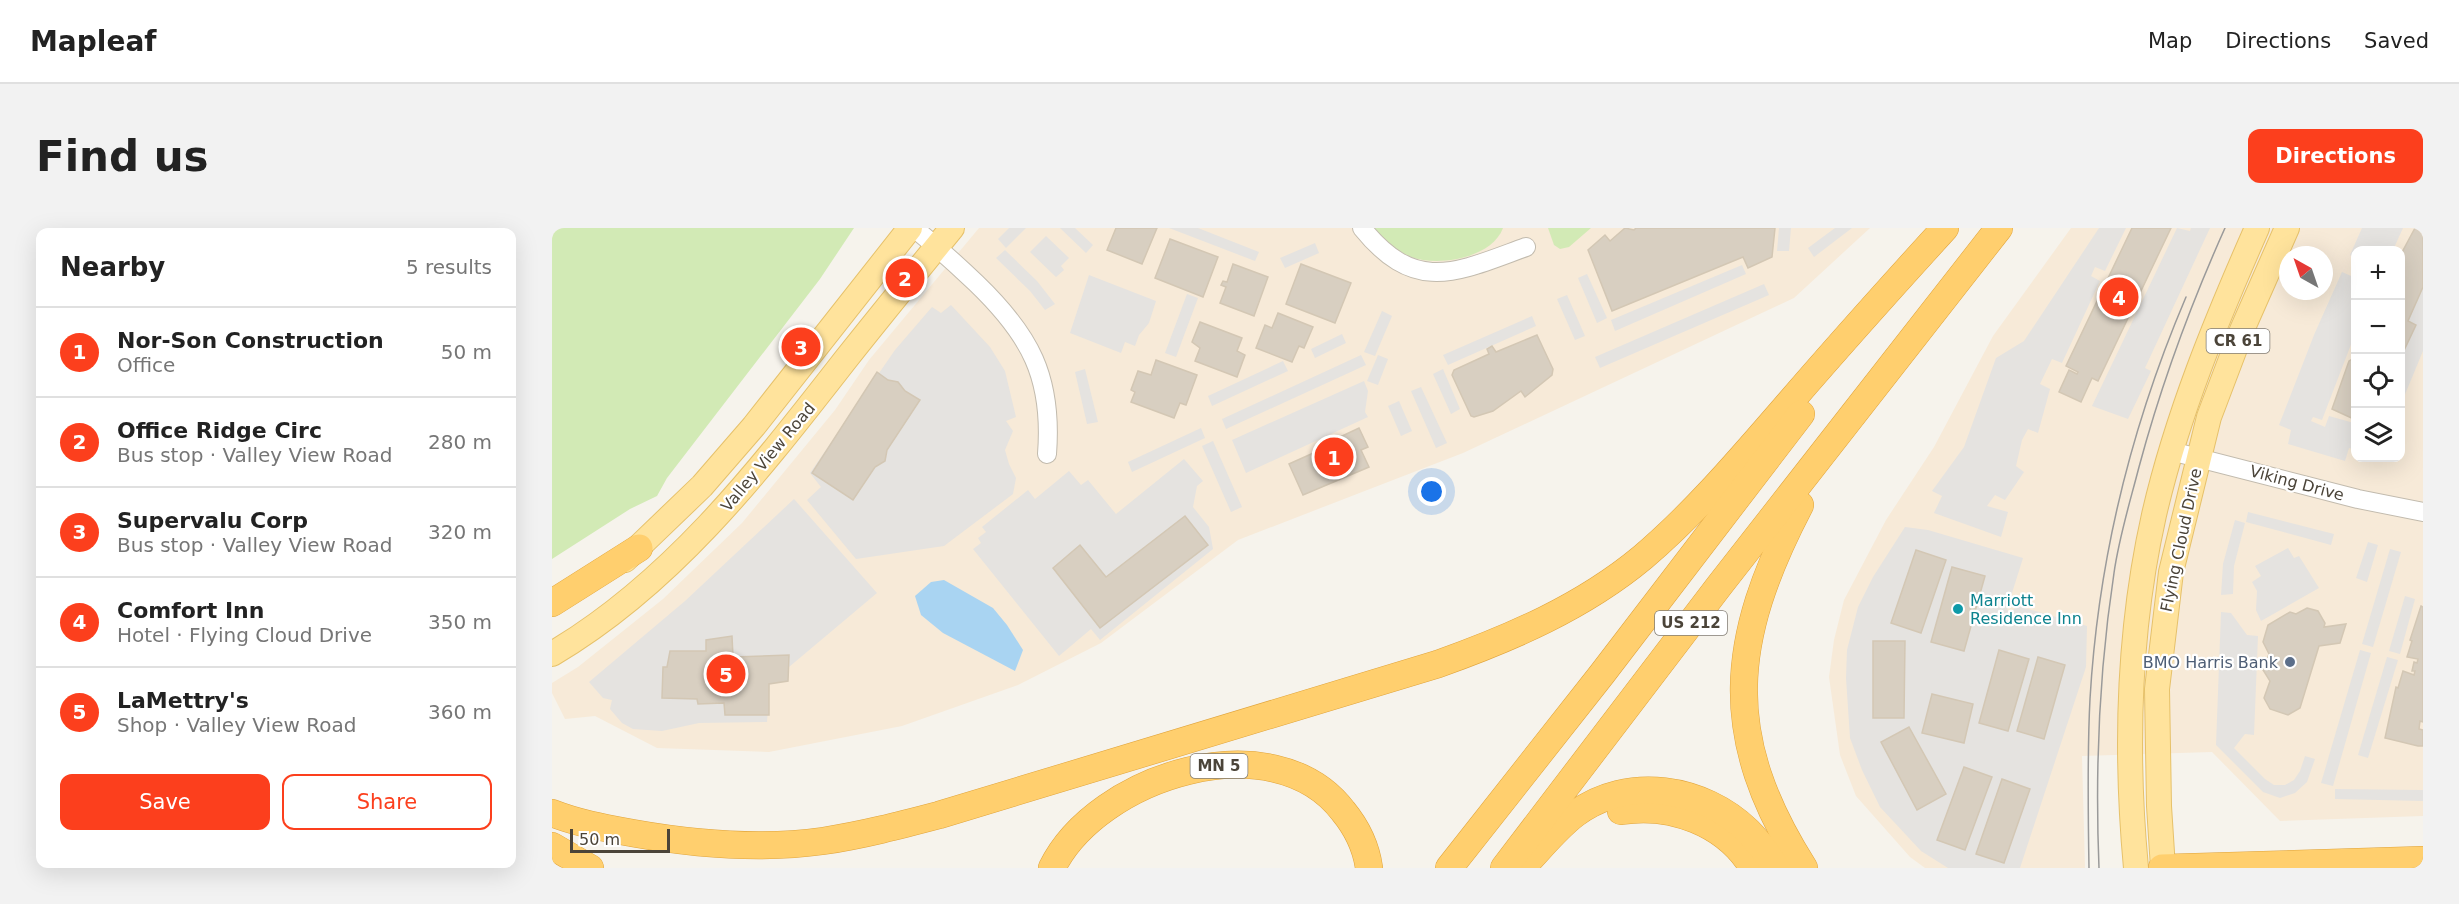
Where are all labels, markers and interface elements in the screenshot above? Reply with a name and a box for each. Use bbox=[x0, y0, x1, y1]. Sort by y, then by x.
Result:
text: Mapleaf bbox=[30, 25, 156, 58]
text: Map bbox=[2148, 29, 2192, 53]
text: Directions bbox=[2225, 29, 2331, 53]
text: Saved bbox=[2364, 29, 2429, 53]
button: Directions bbox=[2248, 129, 2423, 183]
text: Find us bbox=[36, 132, 209, 181]
north arrow bbox=[2279, 246, 2333, 300]
map controls bbox=[2351, 246, 2405, 462]
button: + bbox=[2351, 246, 2405, 300]
text: Nearby bbox=[60, 252, 165, 282]
text: 5 results bbox=[406, 255, 492, 279]
pin: 2 bbox=[886, 256, 924, 300]
pin: 4 bbox=[2100, 274, 2138, 320]
button: − bbox=[2351, 300, 2405, 354]
pin: 3 bbox=[782, 324, 820, 370]
text: Nor-Son Construction bbox=[117, 328, 384, 353]
road number: CR 61 bbox=[2206, 329, 2270, 353]
text: 1 bbox=[73, 340, 86, 364]
text: 50 m bbox=[441, 340, 492, 364]
text: Office bbox=[117, 353, 175, 377]
button: locate bbox=[2351, 354, 2405, 408]
street label: Valley View Road bbox=[717, 399, 819, 515]
button: layers bbox=[2351, 408, 2405, 462]
text: Office Ridge Circ bbox=[117, 418, 322, 443]
text: 2 bbox=[73, 430, 86, 454]
text: 280 m bbox=[428, 430, 492, 454]
pin: 1 bbox=[1314, 434, 1354, 480]
text: Bus stop · Valley View Road bbox=[117, 443, 392, 467]
street label: Viking Drive bbox=[2248, 461, 2346, 505]
street label: Flying Cloud Drive bbox=[2156, 466, 2206, 614]
your location bbox=[1417, 477, 1446, 506]
text: Supervalu Corp bbox=[117, 508, 308, 533]
text: 3 bbox=[73, 520, 86, 544]
text: 320 m bbox=[428, 520, 492, 544]
text: Bus stop · Valley View Road bbox=[117, 533, 392, 557]
place label: Marriott Residence Inn bbox=[1970, 591, 2082, 628]
text: Comfort Inn bbox=[117, 598, 264, 623]
marker: Marriott Residence Inn bbox=[1951, 602, 1965, 616]
text: 4 bbox=[73, 610, 86, 634]
text: 350 m bbox=[428, 610, 492, 634]
road number: US 212 bbox=[1655, 611, 1727, 635]
text: Hotel · Flying Cloud Drive bbox=[117, 623, 372, 647]
pin: 5 bbox=[706, 652, 746, 696]
place label: BMO Harris Bank bbox=[2143, 653, 2279, 672]
marker: BMO Harris Bank bbox=[2283, 655, 2297, 669]
text: LaMettry's bbox=[117, 688, 249, 713]
text: 5 bbox=[73, 700, 86, 724]
text: 360 m bbox=[428, 700, 492, 724]
text: Shop · Valley View Road bbox=[117, 713, 356, 737]
road number: MN 5 bbox=[1190, 754, 1248, 778]
button: Save bbox=[60, 774, 270, 830]
button: Share bbox=[282, 774, 492, 830]
scale bar bbox=[570, 826, 670, 854]
text: 50 m bbox=[579, 830, 620, 849]

